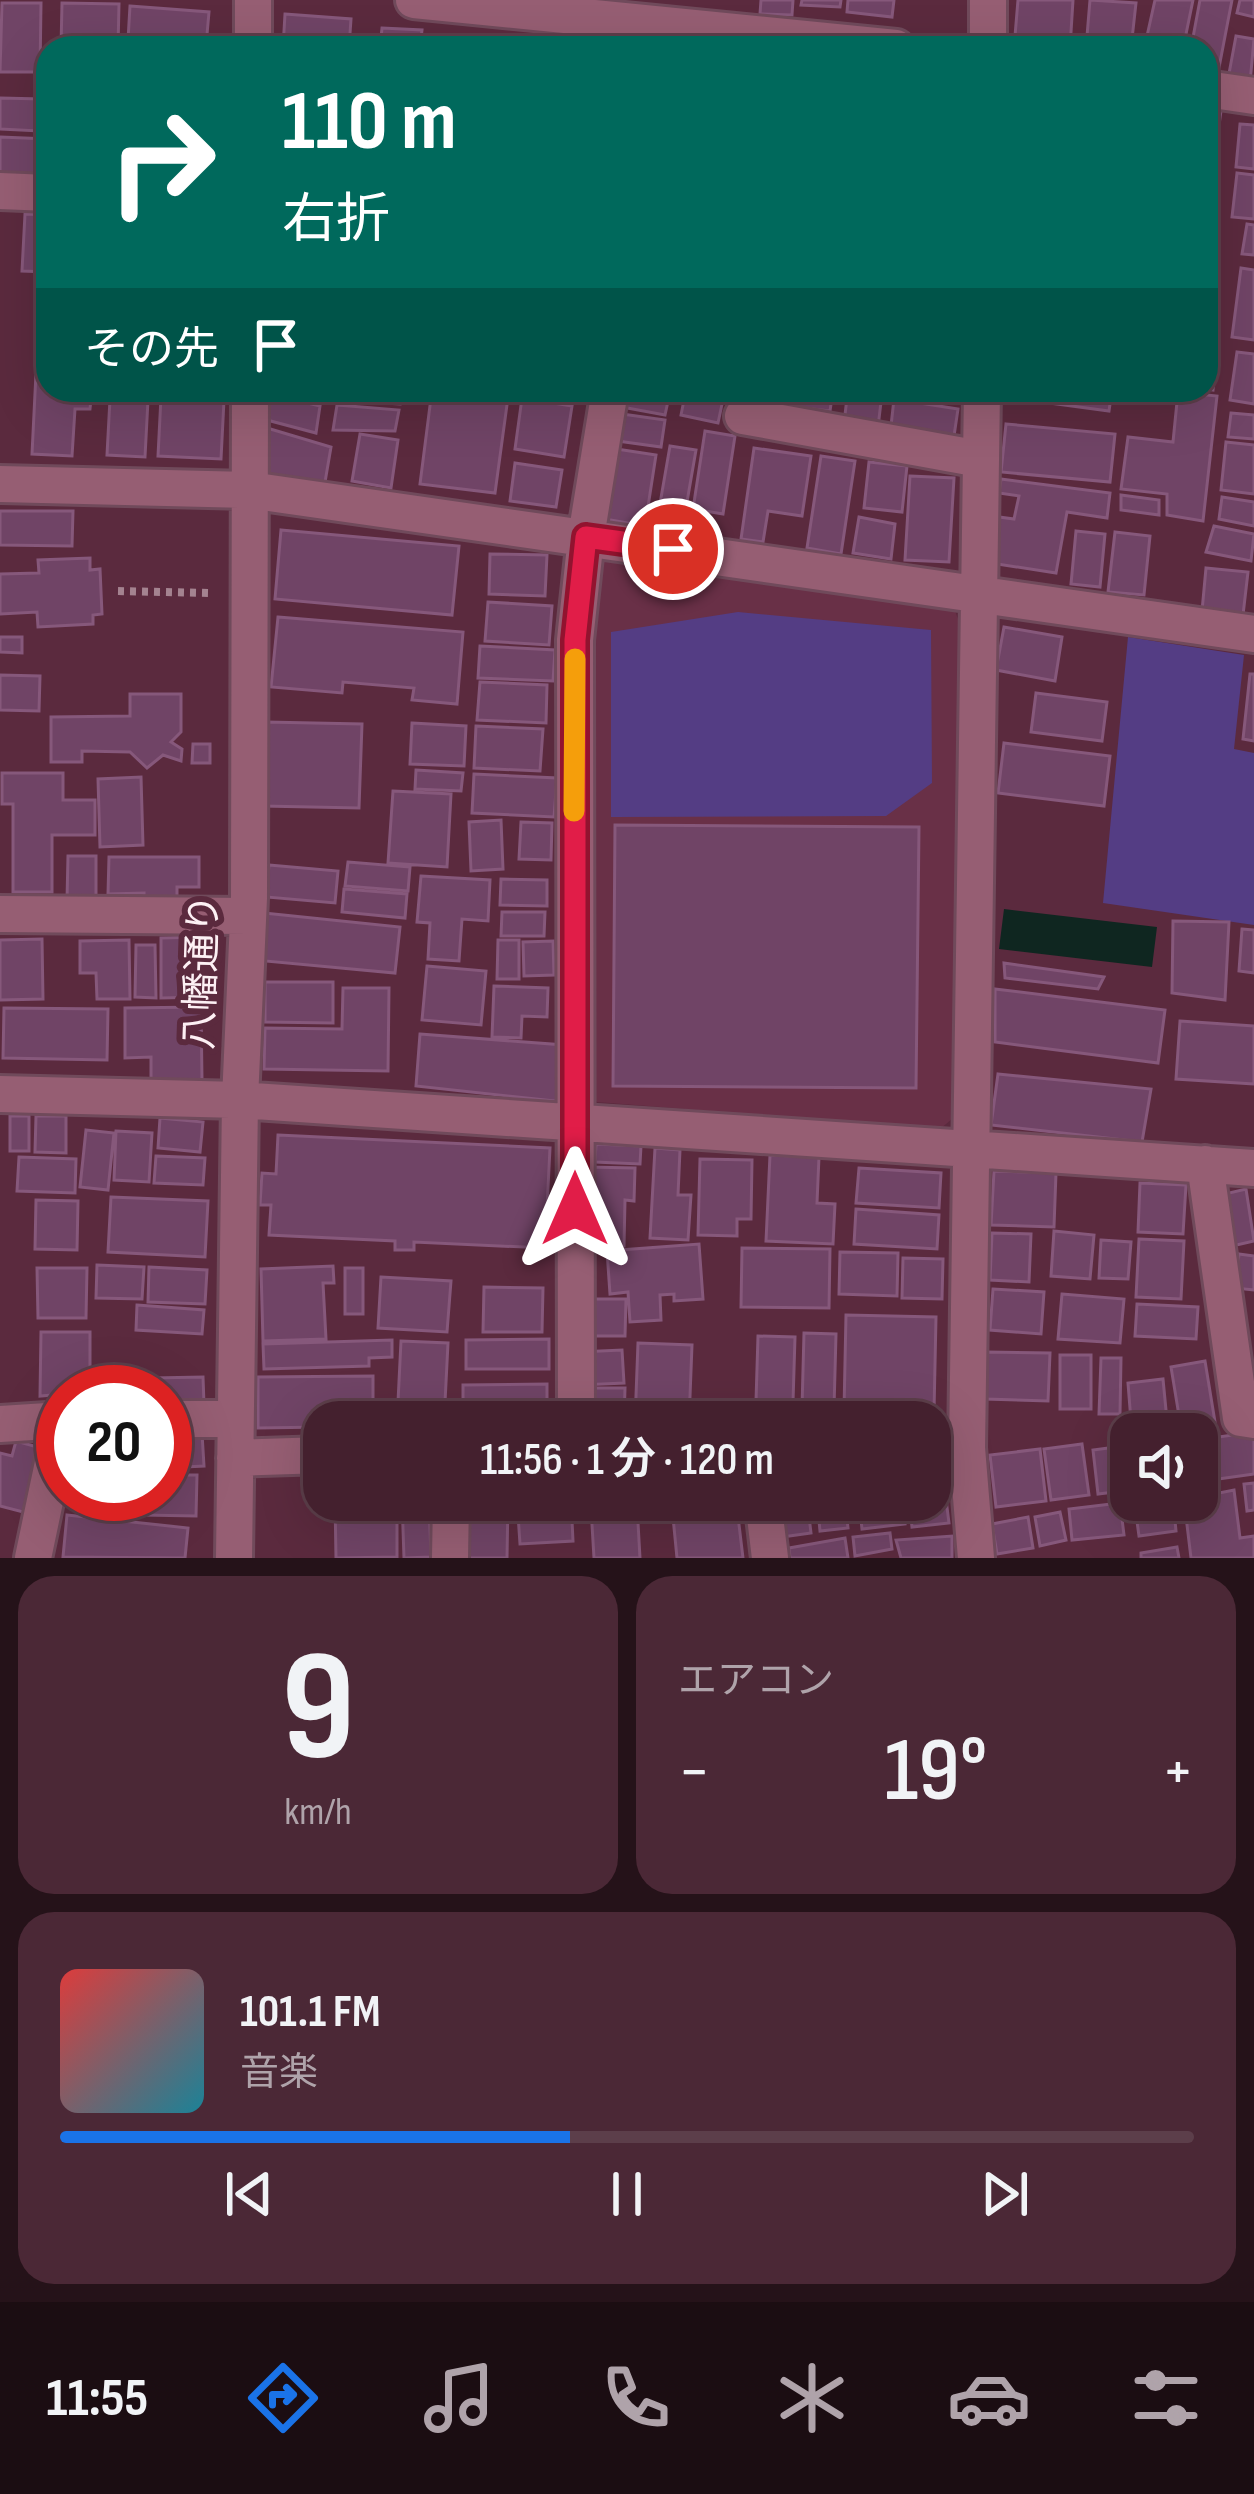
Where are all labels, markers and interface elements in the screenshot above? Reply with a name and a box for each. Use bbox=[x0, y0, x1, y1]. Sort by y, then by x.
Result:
text: 110 m bbox=[282, 72, 457, 173]
icon: right bbox=[84, 84, 240, 240]
text: 右折 bbox=[282, 188, 390, 253]
icon: arrive bbox=[243, 312, 309, 378]
text: その先 bbox=[84, 323, 219, 378]
pin bbox=[622, 498, 724, 600]
icon: arrive bbox=[640, 516, 706, 582]
street label: 八幡通り bbox=[177, 893, 229, 1051]
position arrow bbox=[512, 1146, 638, 1272]
speed limit sign: 20 bbox=[36, 1365, 192, 1521]
map controls bbox=[1110, 1413, 1218, 1521]
button: sound bbox=[1110, 1413, 1218, 1521]
text: 11:56 · 1 分 · 120 m bbox=[480, 1433, 774, 1488]
text: 9 bbox=[281, 1617, 355, 1804]
text: エアコン bbox=[678, 1658, 834, 1705]
text: 19° bbox=[885, 1718, 987, 1826]
text: − bbox=[678, 1733, 710, 1812]
text: + bbox=[1162, 1733, 1194, 1812]
text: km/h bbox=[284, 1789, 352, 1836]
text: 101.1 FM bbox=[240, 1985, 380, 2040]
text: 音楽 bbox=[240, 2050, 318, 2097]
icon: previous bbox=[216, 2161, 282, 2227]
icon: pause bbox=[594, 2161, 660, 2227]
icon: next bbox=[972, 2161, 1038, 2227]
icon: directions bbox=[241, 2356, 325, 2440]
icon: music bbox=[417, 2356, 501, 2440]
icon: phone bbox=[594, 2356, 678, 2440]
icon: climate bbox=[770, 2356, 854, 2440]
icon: car bbox=[947, 2356, 1031, 2440]
icon: filters bbox=[1124, 2356, 1208, 2440]
text: 11:55 bbox=[46, 2366, 148, 2431]

